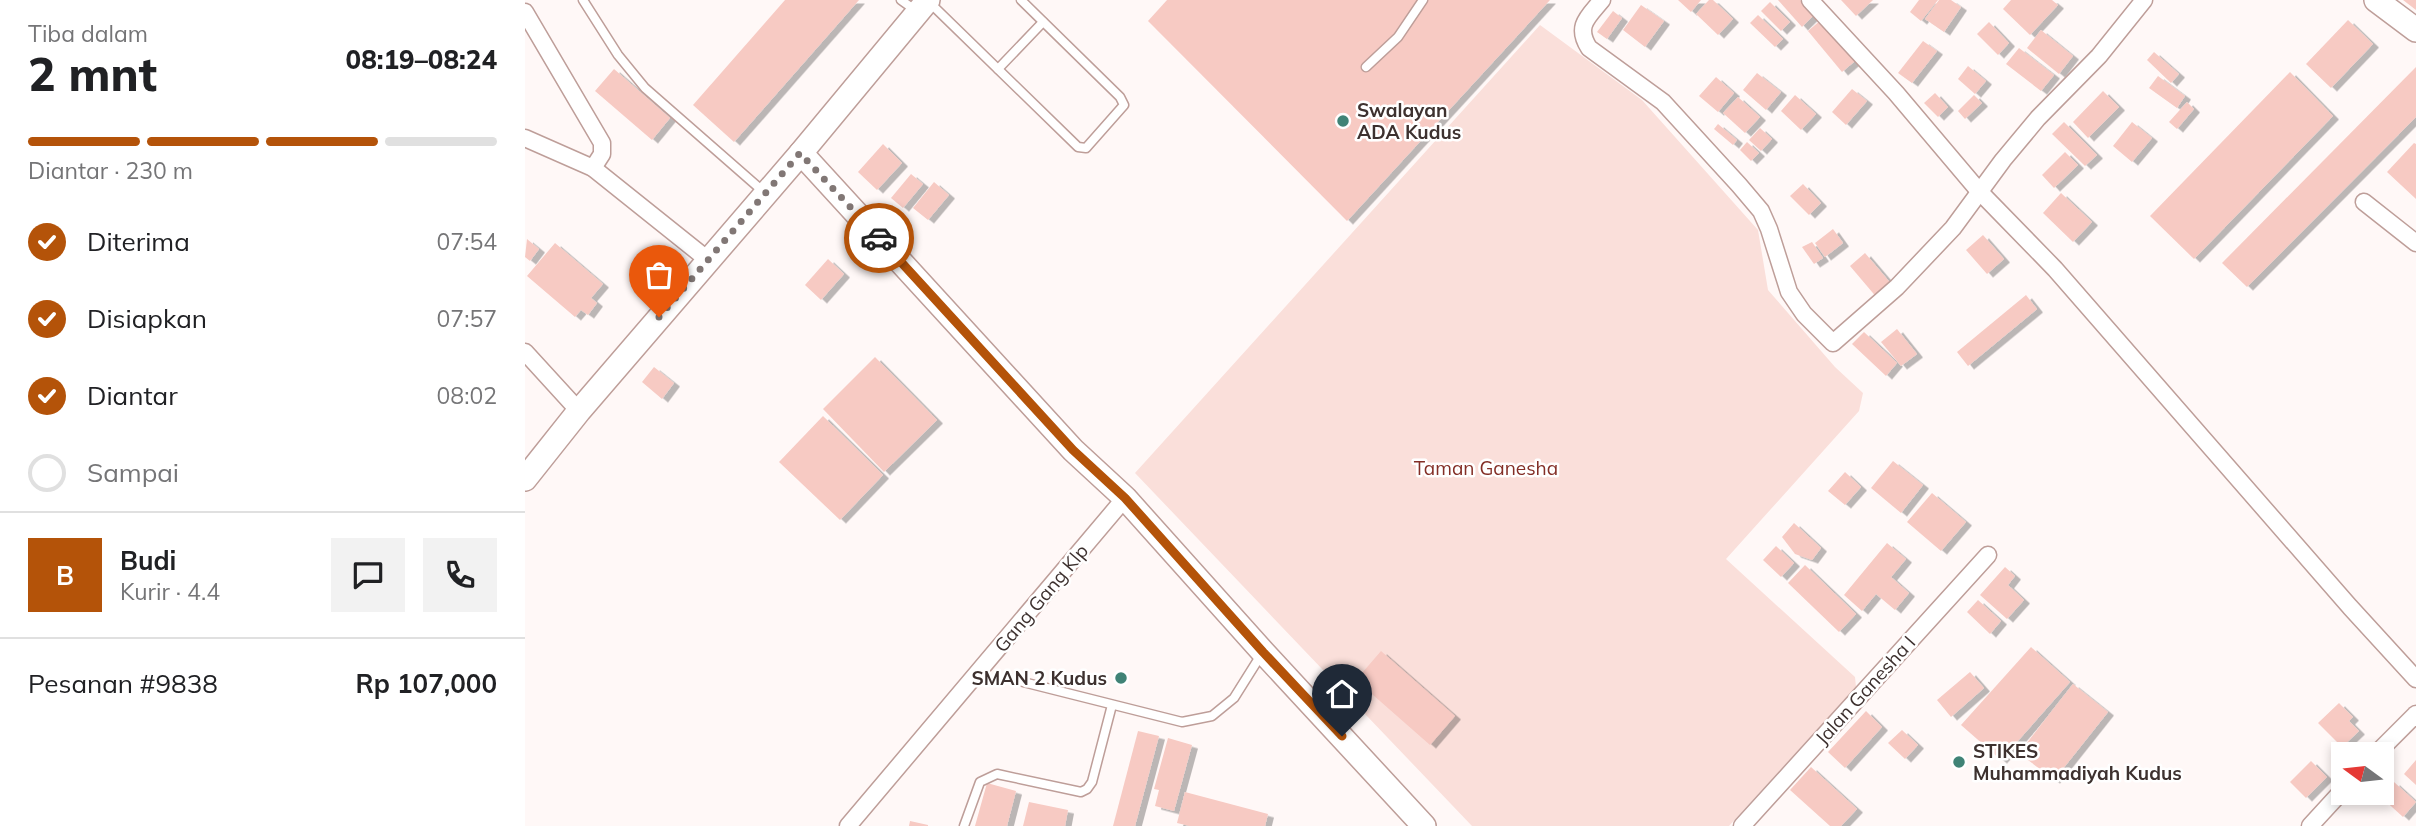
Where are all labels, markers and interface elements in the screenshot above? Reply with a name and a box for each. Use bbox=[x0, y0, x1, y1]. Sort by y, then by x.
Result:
text: Tiba dalam bbox=[28, 19, 148, 48]
text: 08:19–08:24 bbox=[346, 43, 497, 76]
text: 2 mnt bbox=[28, 45, 157, 103]
place label: Swalayan ADA Kudus bbox=[1357, 98, 1461, 144]
marker: Swalayan ADA Kudus bbox=[1335, 113, 1351, 129]
text: Diantar · 230 m bbox=[28, 156, 193, 185]
courier bbox=[844, 203, 914, 273]
icon: car bbox=[860, 219, 898, 257]
icon: check bbox=[28, 223, 66, 261]
text: Diterima bbox=[87, 225, 190, 258]
text: 07:54 bbox=[437, 227, 497, 256]
pin bbox=[629, 245, 689, 317]
icon: bag bbox=[640, 256, 678, 294]
icon: check bbox=[28, 300, 66, 338]
text: Disiapkan bbox=[87, 302, 207, 335]
text: 07:57 bbox=[437, 304, 497, 333]
icon: check bbox=[28, 377, 66, 415]
text: Diantar bbox=[87, 379, 178, 412]
text: 08:02 bbox=[437, 381, 497, 410]
text: Sampai bbox=[87, 456, 179, 489]
park label: Taman Ganesha bbox=[1414, 456, 1558, 480]
button: chat bbox=[331, 538, 405, 612]
button: phone bbox=[423, 538, 497, 612]
street label: Gang Gang Klp bbox=[989, 539, 1093, 657]
text: Budi bbox=[120, 544, 176, 577]
text: B bbox=[56, 559, 74, 592]
text: Kurir · 4.4 bbox=[120, 577, 220, 606]
street label: Jalan Ganesha I bbox=[1810, 631, 1920, 749]
pin bbox=[1312, 664, 1372, 736]
place label: SMAN 2 Kudus bbox=[971, 666, 1107, 690]
text: Pesanan #9838 bbox=[28, 667, 218, 700]
text: Rp 107,000 bbox=[355, 667, 497, 700]
marker: SMAN 2 Kudus bbox=[1113, 670, 1129, 686]
icon: home bbox=[1323, 675, 1361, 713]
place label: STIKES Muhammadiyah Kudus bbox=[1973, 739, 2182, 785]
north arrow bbox=[2331, 742, 2394, 805]
map controls bbox=[2331, 742, 2394, 805]
marker: STIKES Muhammadiyah Kudus bbox=[1951, 754, 1967, 770]

